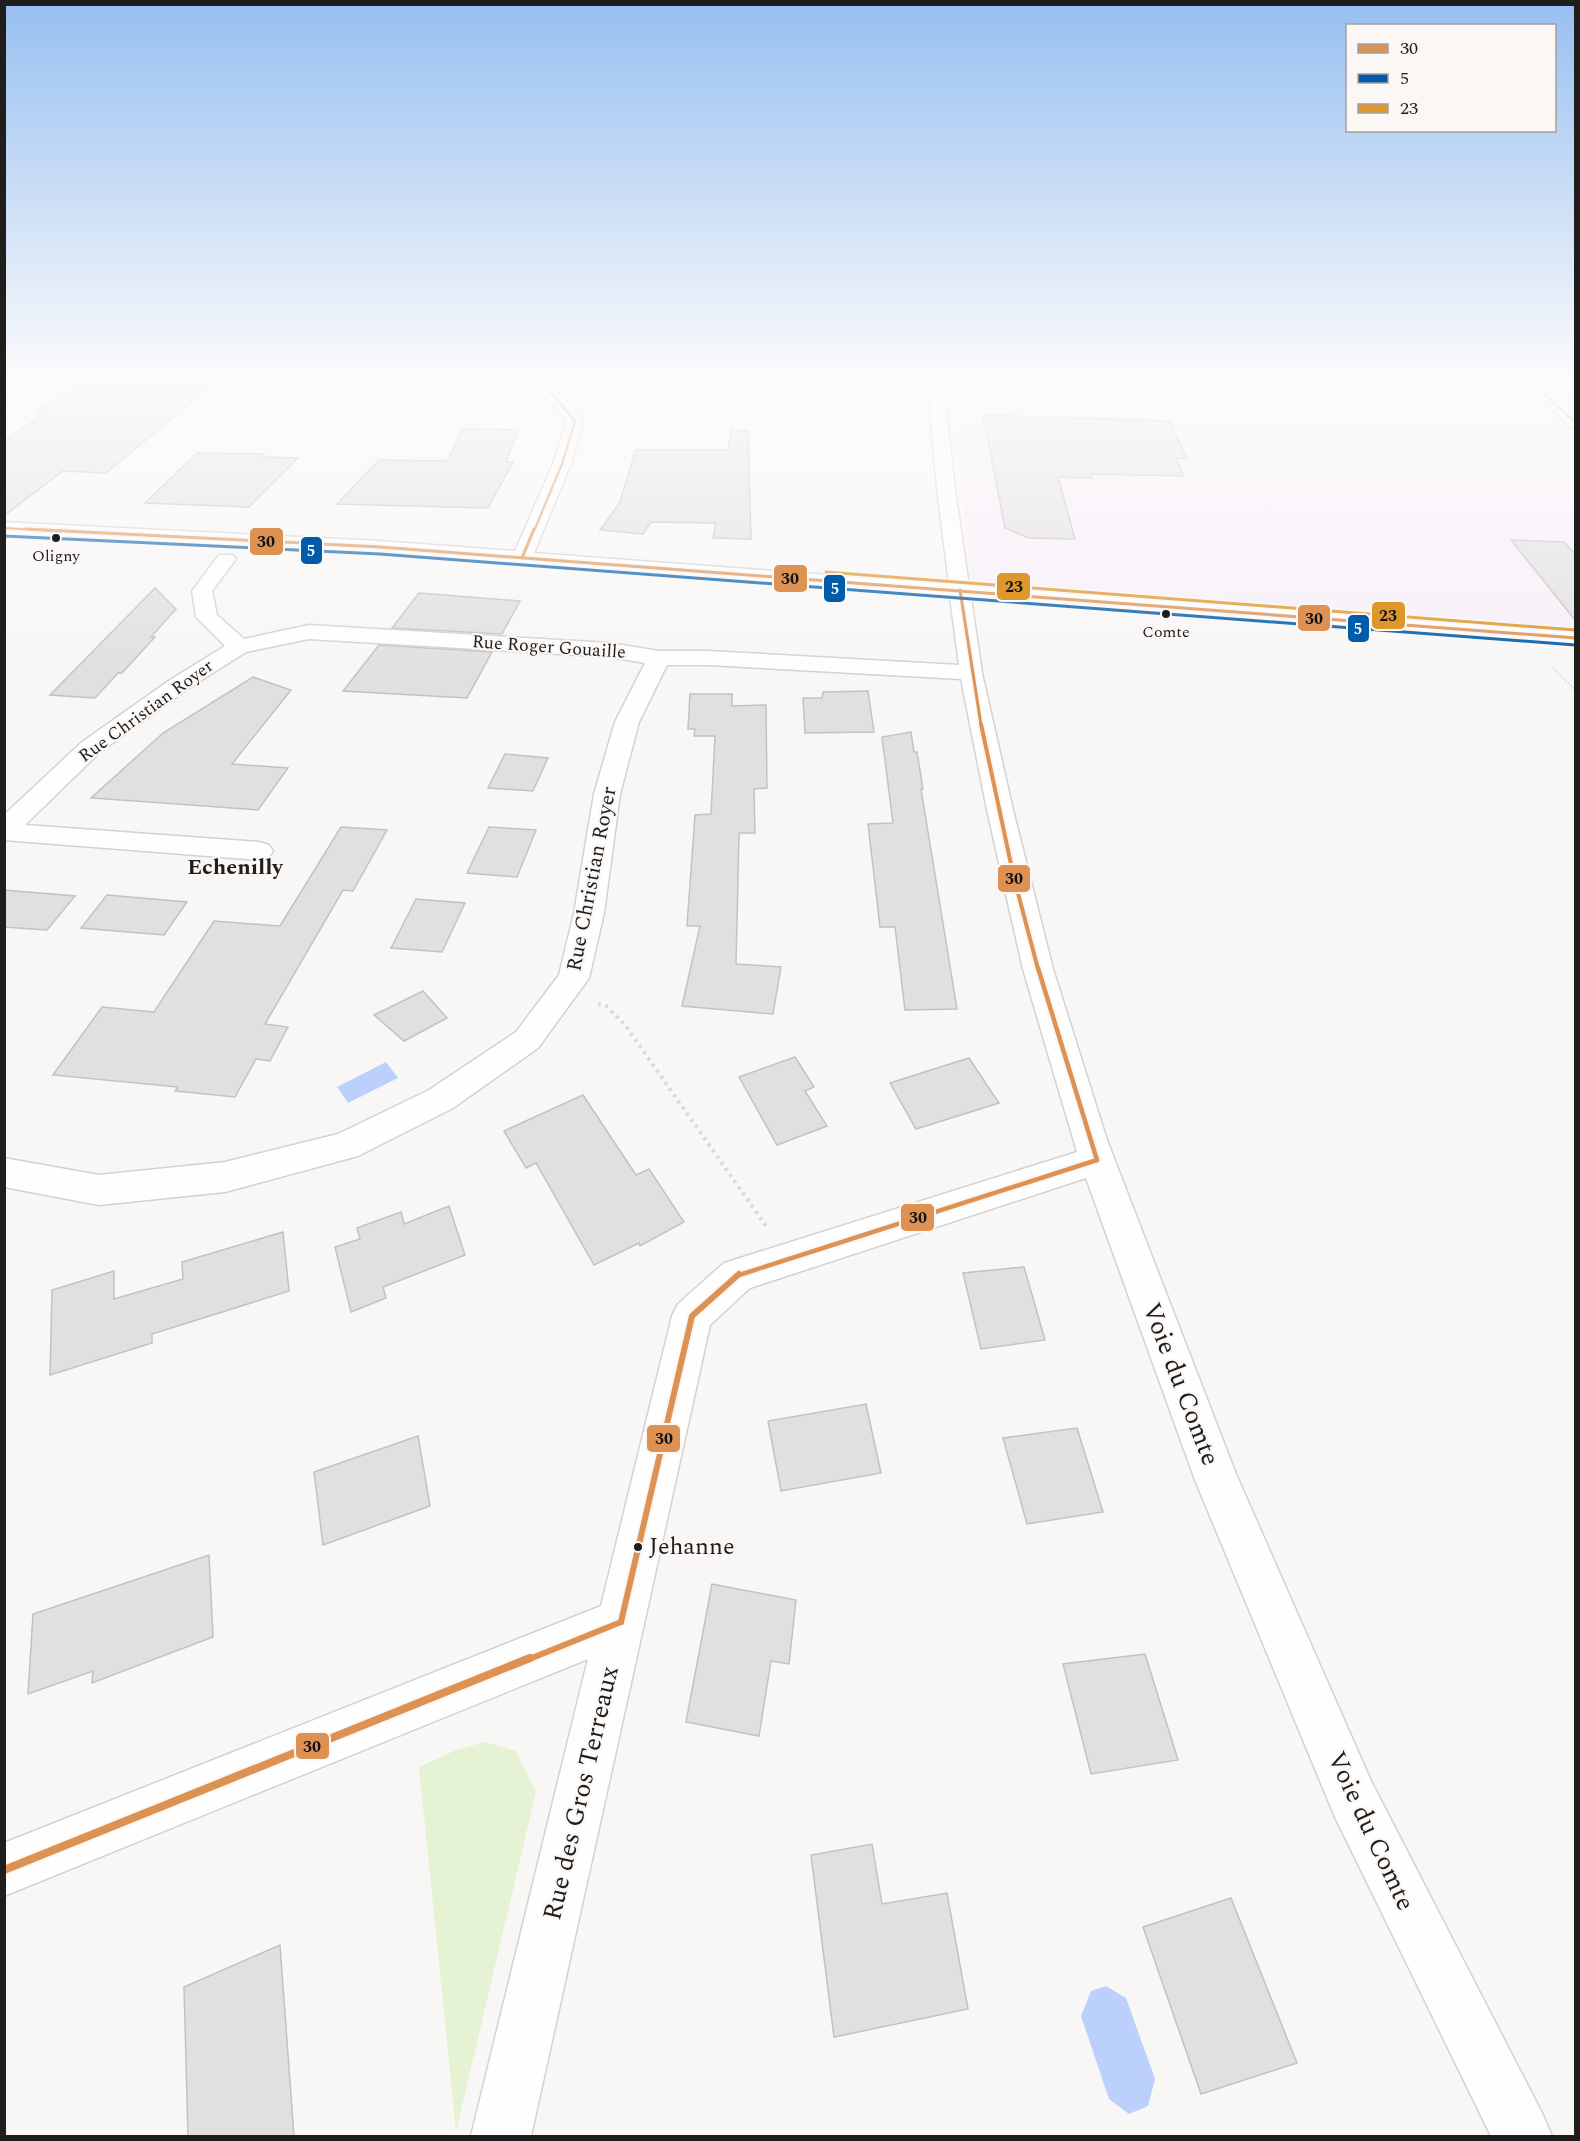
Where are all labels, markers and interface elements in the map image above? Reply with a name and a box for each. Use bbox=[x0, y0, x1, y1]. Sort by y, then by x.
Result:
legend bbox=[1346, 24, 1556, 132]
text: 30 bbox=[1400, 35, 1418, 62]
text: 5 bbox=[1400, 65, 1409, 92]
text: 23 bbox=[1400, 95, 1418, 122]
line badge: 30 bbox=[249, 527, 284, 556]
text: 30 bbox=[257, 530, 275, 554]
marker: Oligny bbox=[50, 532, 62, 544]
line badge: 5 bbox=[300, 536, 323, 565]
text: 5 bbox=[307, 539, 315, 563]
place label: Oligny bbox=[32, 544, 81, 568]
line badge: 30 bbox=[773, 564, 808, 593]
text: 30 bbox=[781, 567, 799, 591]
line badge: 23 bbox=[996, 572, 1031, 601]
line badge: 5 bbox=[823, 574, 846, 603]
text: 23 bbox=[1005, 575, 1023, 599]
text: 5 bbox=[831, 577, 839, 601]
line badge: 23 bbox=[1371, 601, 1406, 630]
line badge: 30 bbox=[1297, 604, 1331, 632]
text: 23 bbox=[1379, 604, 1397, 628]
text: 30 bbox=[1305, 607, 1323, 631]
marker: Comte bbox=[1160, 608, 1172, 620]
line badge: 5 bbox=[1347, 614, 1370, 643]
text: 5 bbox=[1354, 617, 1362, 641]
place label: Comte bbox=[1142, 620, 1190, 644]
street label: Rue Roger Gouaille bbox=[471, 628, 627, 666]
street label: Rue Christian Royer bbox=[73, 653, 219, 769]
street label: Rue Christian Royer bbox=[558, 784, 626, 974]
district label: Echenilly bbox=[187, 851, 284, 884]
line badge: 30 bbox=[997, 864, 1031, 893]
text: 30 bbox=[1005, 867, 1023, 891]
line badge: 30 bbox=[900, 1203, 935, 1232]
text: 30 bbox=[909, 1206, 927, 1230]
street label: Voie du Comte bbox=[1132, 1297, 1230, 1471]
line badge: 30 bbox=[646, 1424, 681, 1453]
text: 30 bbox=[655, 1427, 673, 1451]
place label: Jehanne bbox=[649, 1529, 735, 1565]
marker: Jehanne bbox=[632, 1541, 644, 1553]
street label: Rue des Gros Terreaux bbox=[532, 1662, 630, 1924]
line badge: 30 bbox=[295, 1732, 330, 1760]
text: 30 bbox=[303, 1735, 321, 1759]
street label: Voie du Comte bbox=[1317, 1745, 1425, 1917]

